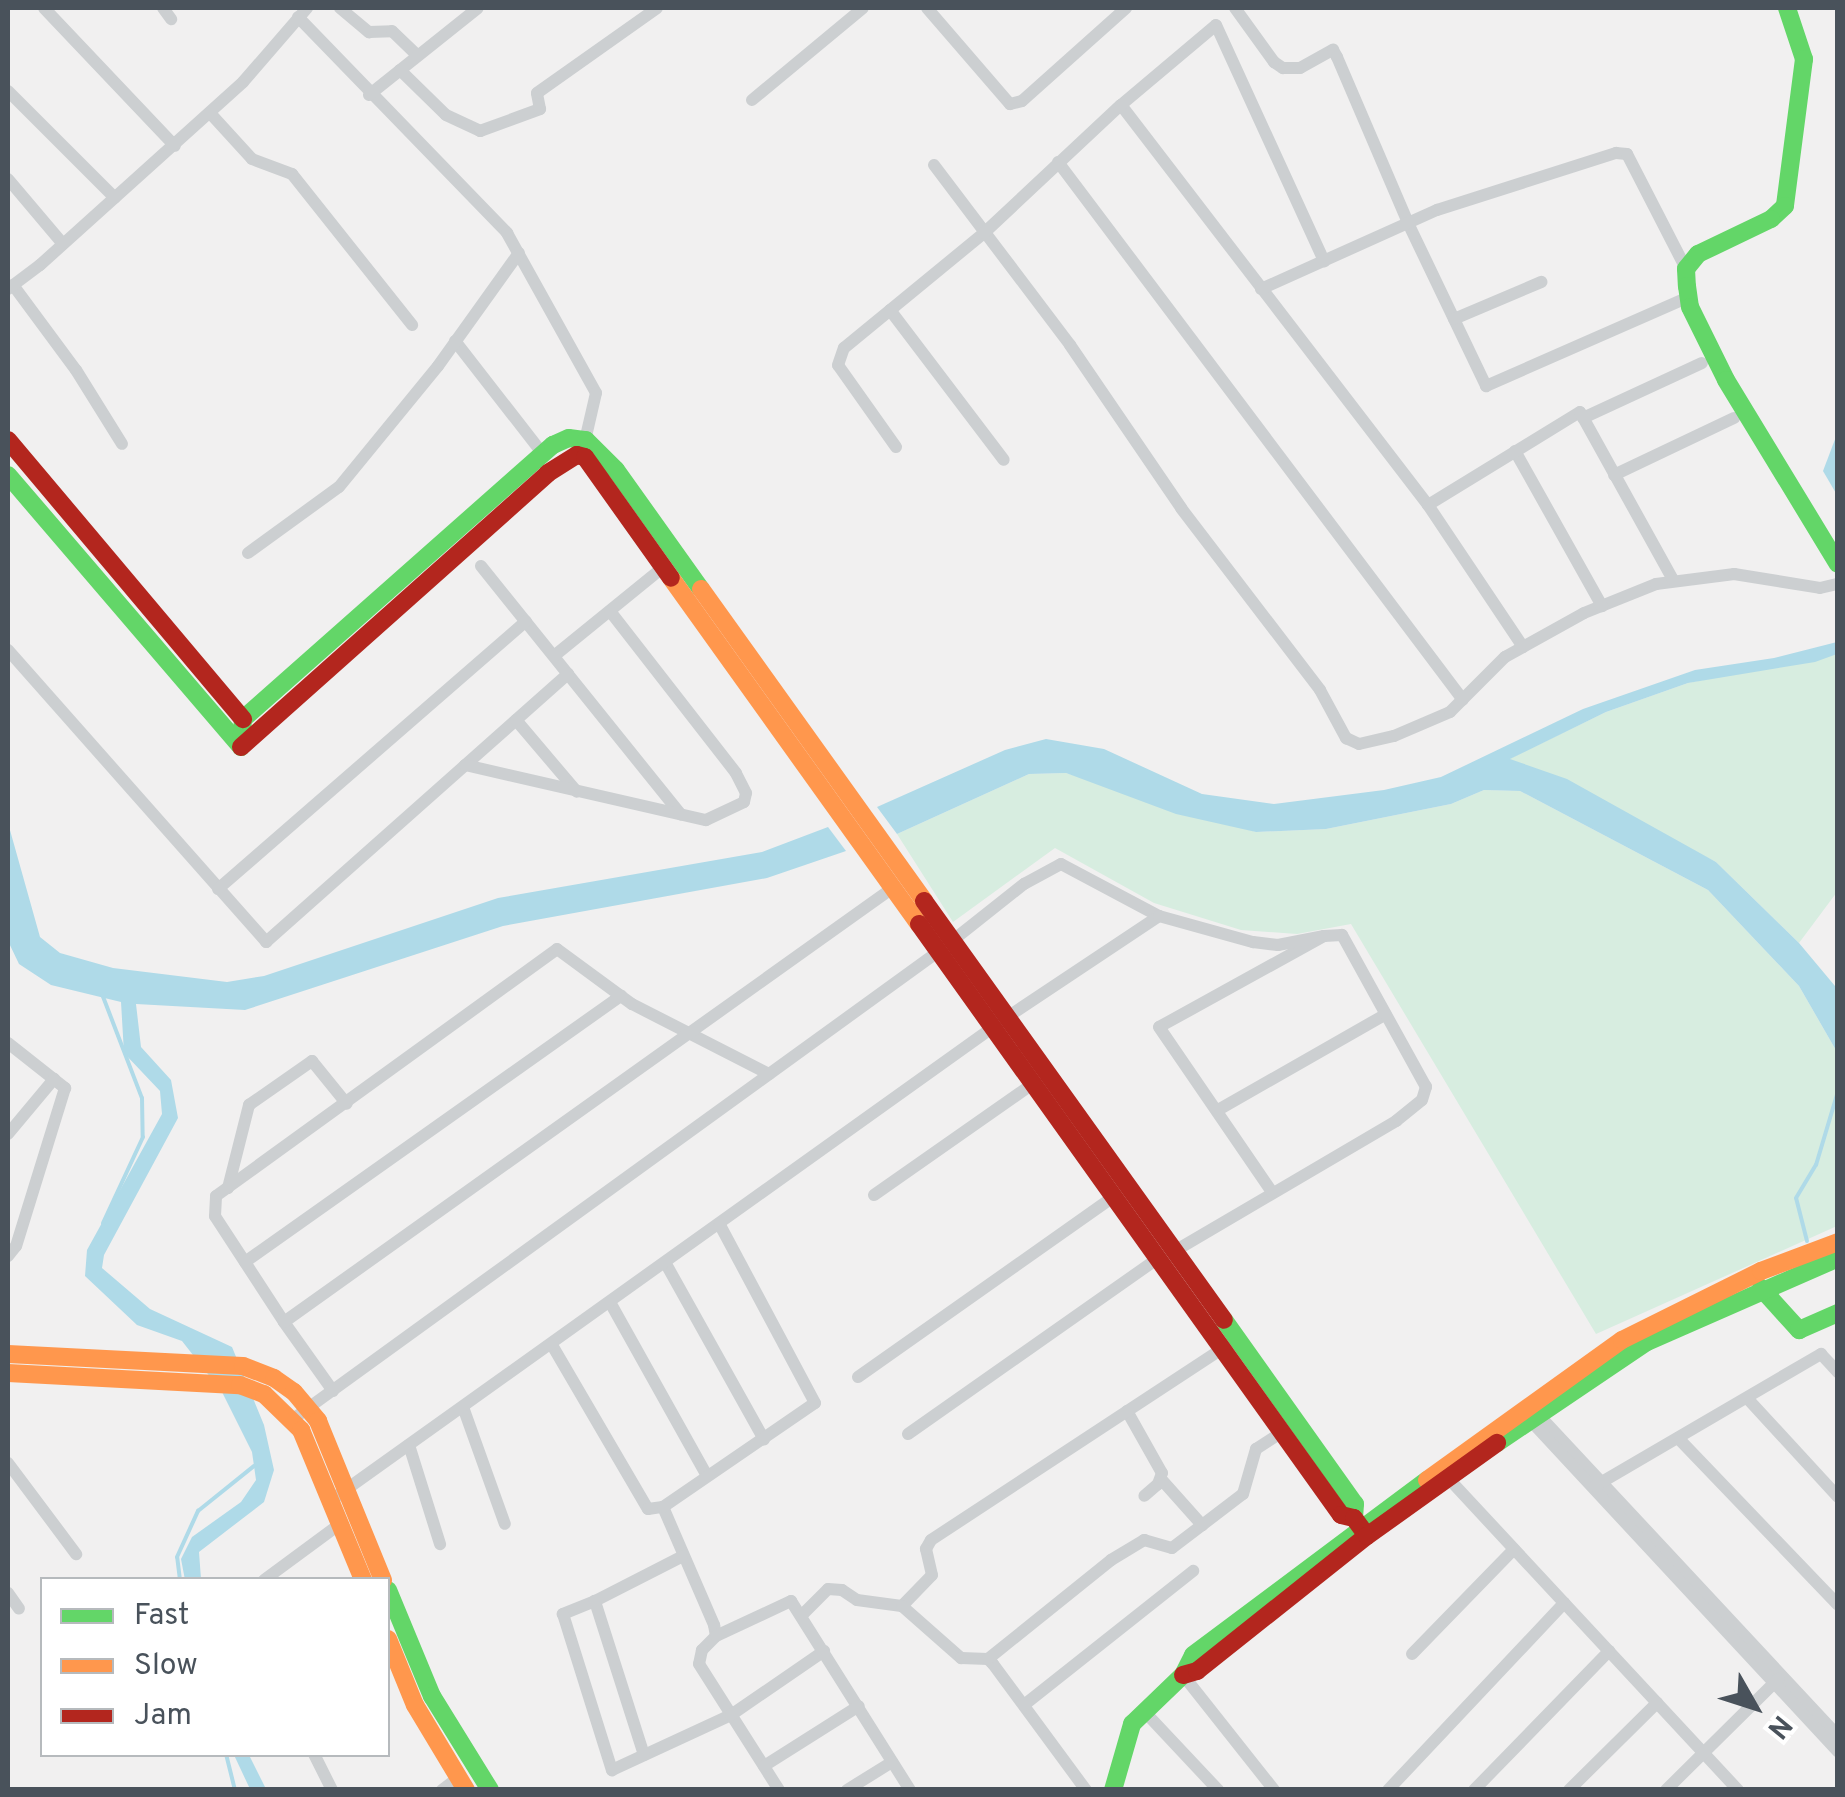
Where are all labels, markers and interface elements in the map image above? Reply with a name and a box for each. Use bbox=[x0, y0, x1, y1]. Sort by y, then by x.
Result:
legend bbox=[40, 1577, 390, 1757]
text: Fast bbox=[134, 1598, 189, 1635]
text: Slow bbox=[134, 1648, 198, 1685]
north arrow bbox=[1705, 1657, 1805, 1757]
text: Jam bbox=[134, 1698, 192, 1735]
text: N bbox=[1758, 1707, 1799, 1745]

